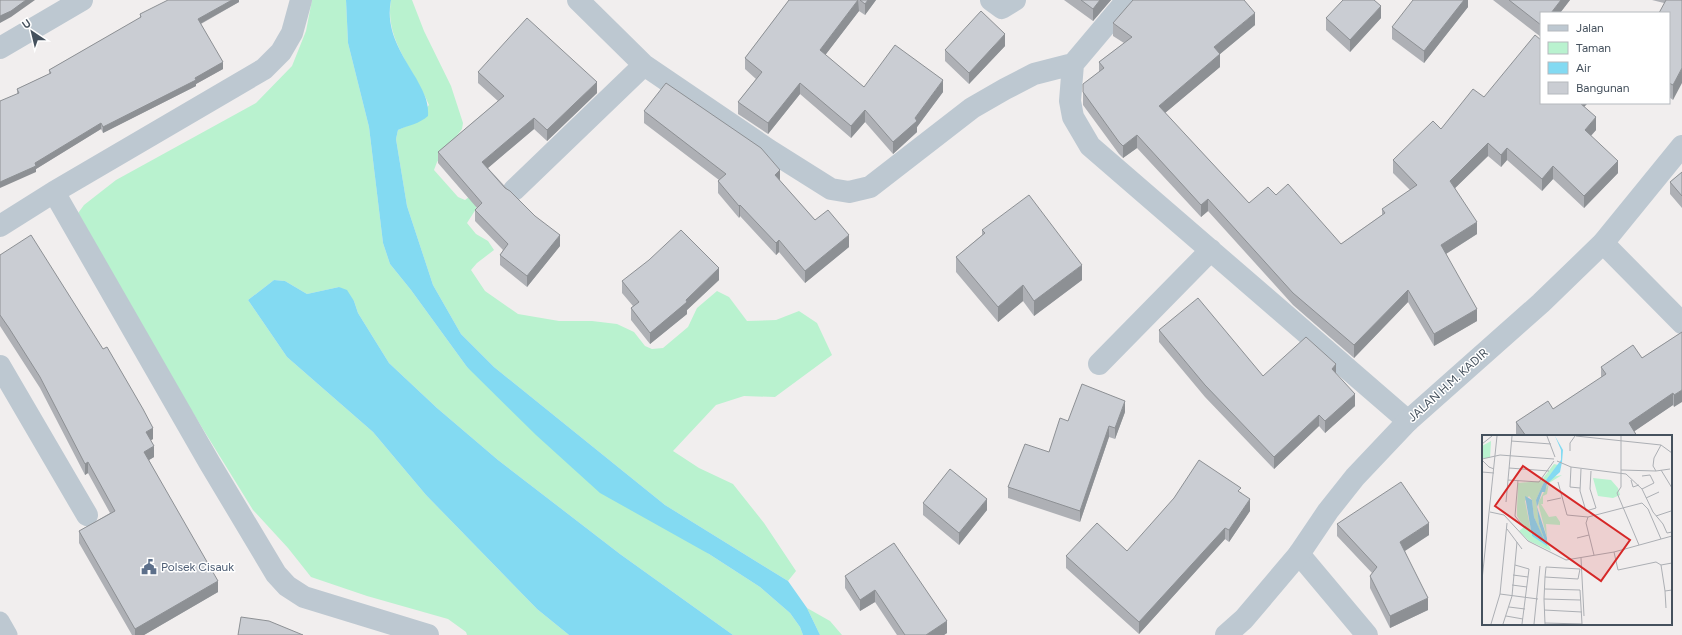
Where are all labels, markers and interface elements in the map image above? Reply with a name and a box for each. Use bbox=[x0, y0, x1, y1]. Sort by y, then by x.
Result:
north arrow bbox=[12, 12, 52, 52]
legend bbox=[1540, 12, 1670, 104]
text: U bbox=[20, 17, 34, 32]
text: Jalan bbox=[1576, 21, 1604, 35]
text: Taman bbox=[1576, 41, 1611, 55]
text: Air bbox=[1576, 61, 1591, 75]
text: Bangunan bbox=[1576, 81, 1630, 95]
street label: JALAN H.M. KADIR bbox=[1405, 345, 1491, 425]
inset map bbox=[1482, 435, 1672, 625]
public building icon: Polsek Cisauk bbox=[140, 558, 158, 576]
place label: Polsek Cisauk bbox=[161, 560, 234, 574]

